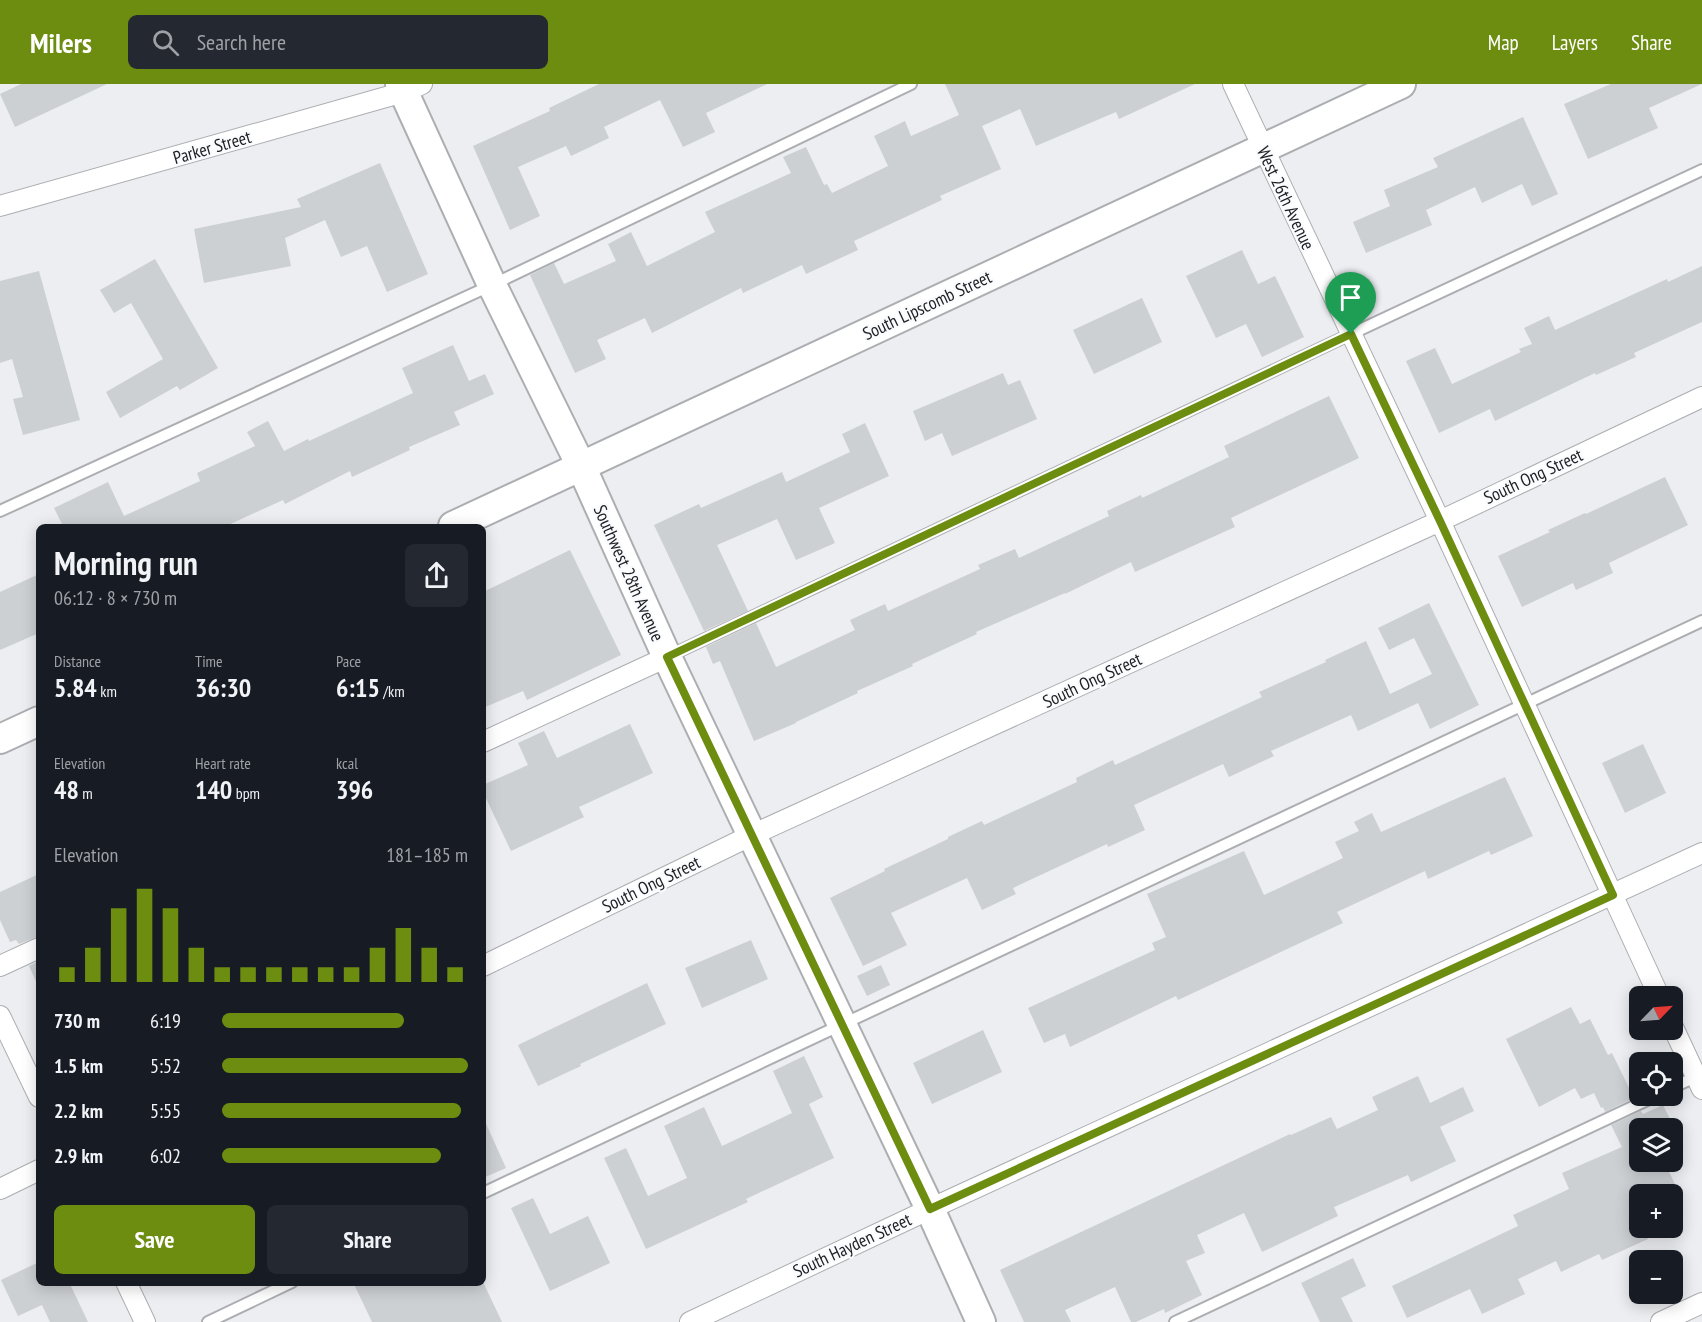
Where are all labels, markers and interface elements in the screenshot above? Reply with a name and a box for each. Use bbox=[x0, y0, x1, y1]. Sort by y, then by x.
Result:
search box bbox=[128, 15, 548, 69]
text: Milers bbox=[30, 24, 92, 61]
icon: search bbox=[149, 26, 182, 59]
text: Search here bbox=[197, 28, 286, 56]
text: Map bbox=[1488, 29, 1519, 56]
text: Layers bbox=[1552, 29, 1598, 56]
text: Share bbox=[1631, 29, 1672, 56]
street label: Parker Street bbox=[170, 125, 254, 169]
street label: West 26th Avenue bbox=[1252, 143, 1320, 253]
street label: South Lipscomb Street bbox=[859, 265, 995, 345]
pin bbox=[1325, 272, 1376, 334]
icon: arrive bbox=[1334, 281, 1367, 314]
street label: South Ong Street bbox=[1480, 443, 1586, 509]
street label: Southwest 28th Avenue bbox=[589, 501, 669, 645]
text: Morning run bbox=[54, 541, 198, 584]
button: share bbox=[405, 544, 468, 607]
text: 06:12 · 8 × 730 m bbox=[54, 585, 177, 611]
street label: South Ong Street bbox=[1039, 647, 1145, 713]
text: Distance bbox=[54, 651, 101, 671]
text: Time bbox=[195, 651, 223, 671]
text: Pace bbox=[336, 651, 361, 671]
text: 5.84 bbox=[54, 671, 97, 704]
text: 36:30 bbox=[195, 671, 251, 704]
text: 6:15 bbox=[336, 671, 380, 704]
text: km bbox=[97, 681, 117, 701]
text: /km bbox=[380, 681, 405, 701]
text: Elevation bbox=[54, 753, 105, 773]
text: Heart rate bbox=[195, 753, 251, 773]
text: kcal bbox=[336, 753, 358, 773]
text: 48 bbox=[54, 773, 79, 806]
text: 140 bbox=[195, 773, 232, 806]
text: 396 bbox=[336, 773, 373, 806]
text: m bbox=[79, 783, 93, 803]
text: bpm bbox=[232, 783, 260, 803]
text: Elevation bbox=[54, 842, 118, 868]
text: 181–185 m bbox=[386, 842, 468, 868]
street label: South Ong Street bbox=[598, 850, 704, 918]
north arrow bbox=[1629, 986, 1683, 1040]
map controls bbox=[1629, 986, 1683, 1304]
text: 730 m bbox=[54, 1008, 100, 1034]
text: 6:19 bbox=[150, 1008, 181, 1034]
button: locate bbox=[1629, 1052, 1683, 1106]
text: 1.5 km bbox=[54, 1053, 103, 1079]
text: 5:52 bbox=[150, 1053, 181, 1079]
text: 2.2 km bbox=[54, 1098, 103, 1124]
text: 5:55 bbox=[150, 1098, 181, 1124]
button: layers bbox=[1629, 1118, 1683, 1172]
text: 2.9 km bbox=[54, 1143, 103, 1169]
text: 6:02 bbox=[150, 1143, 181, 1169]
button: + bbox=[1629, 1184, 1683, 1238]
button: Save bbox=[54, 1205, 255, 1274]
button: Share bbox=[267, 1205, 468, 1274]
street label: South Hayden Street bbox=[789, 1208, 915, 1282]
button: − bbox=[1629, 1250, 1683, 1304]

